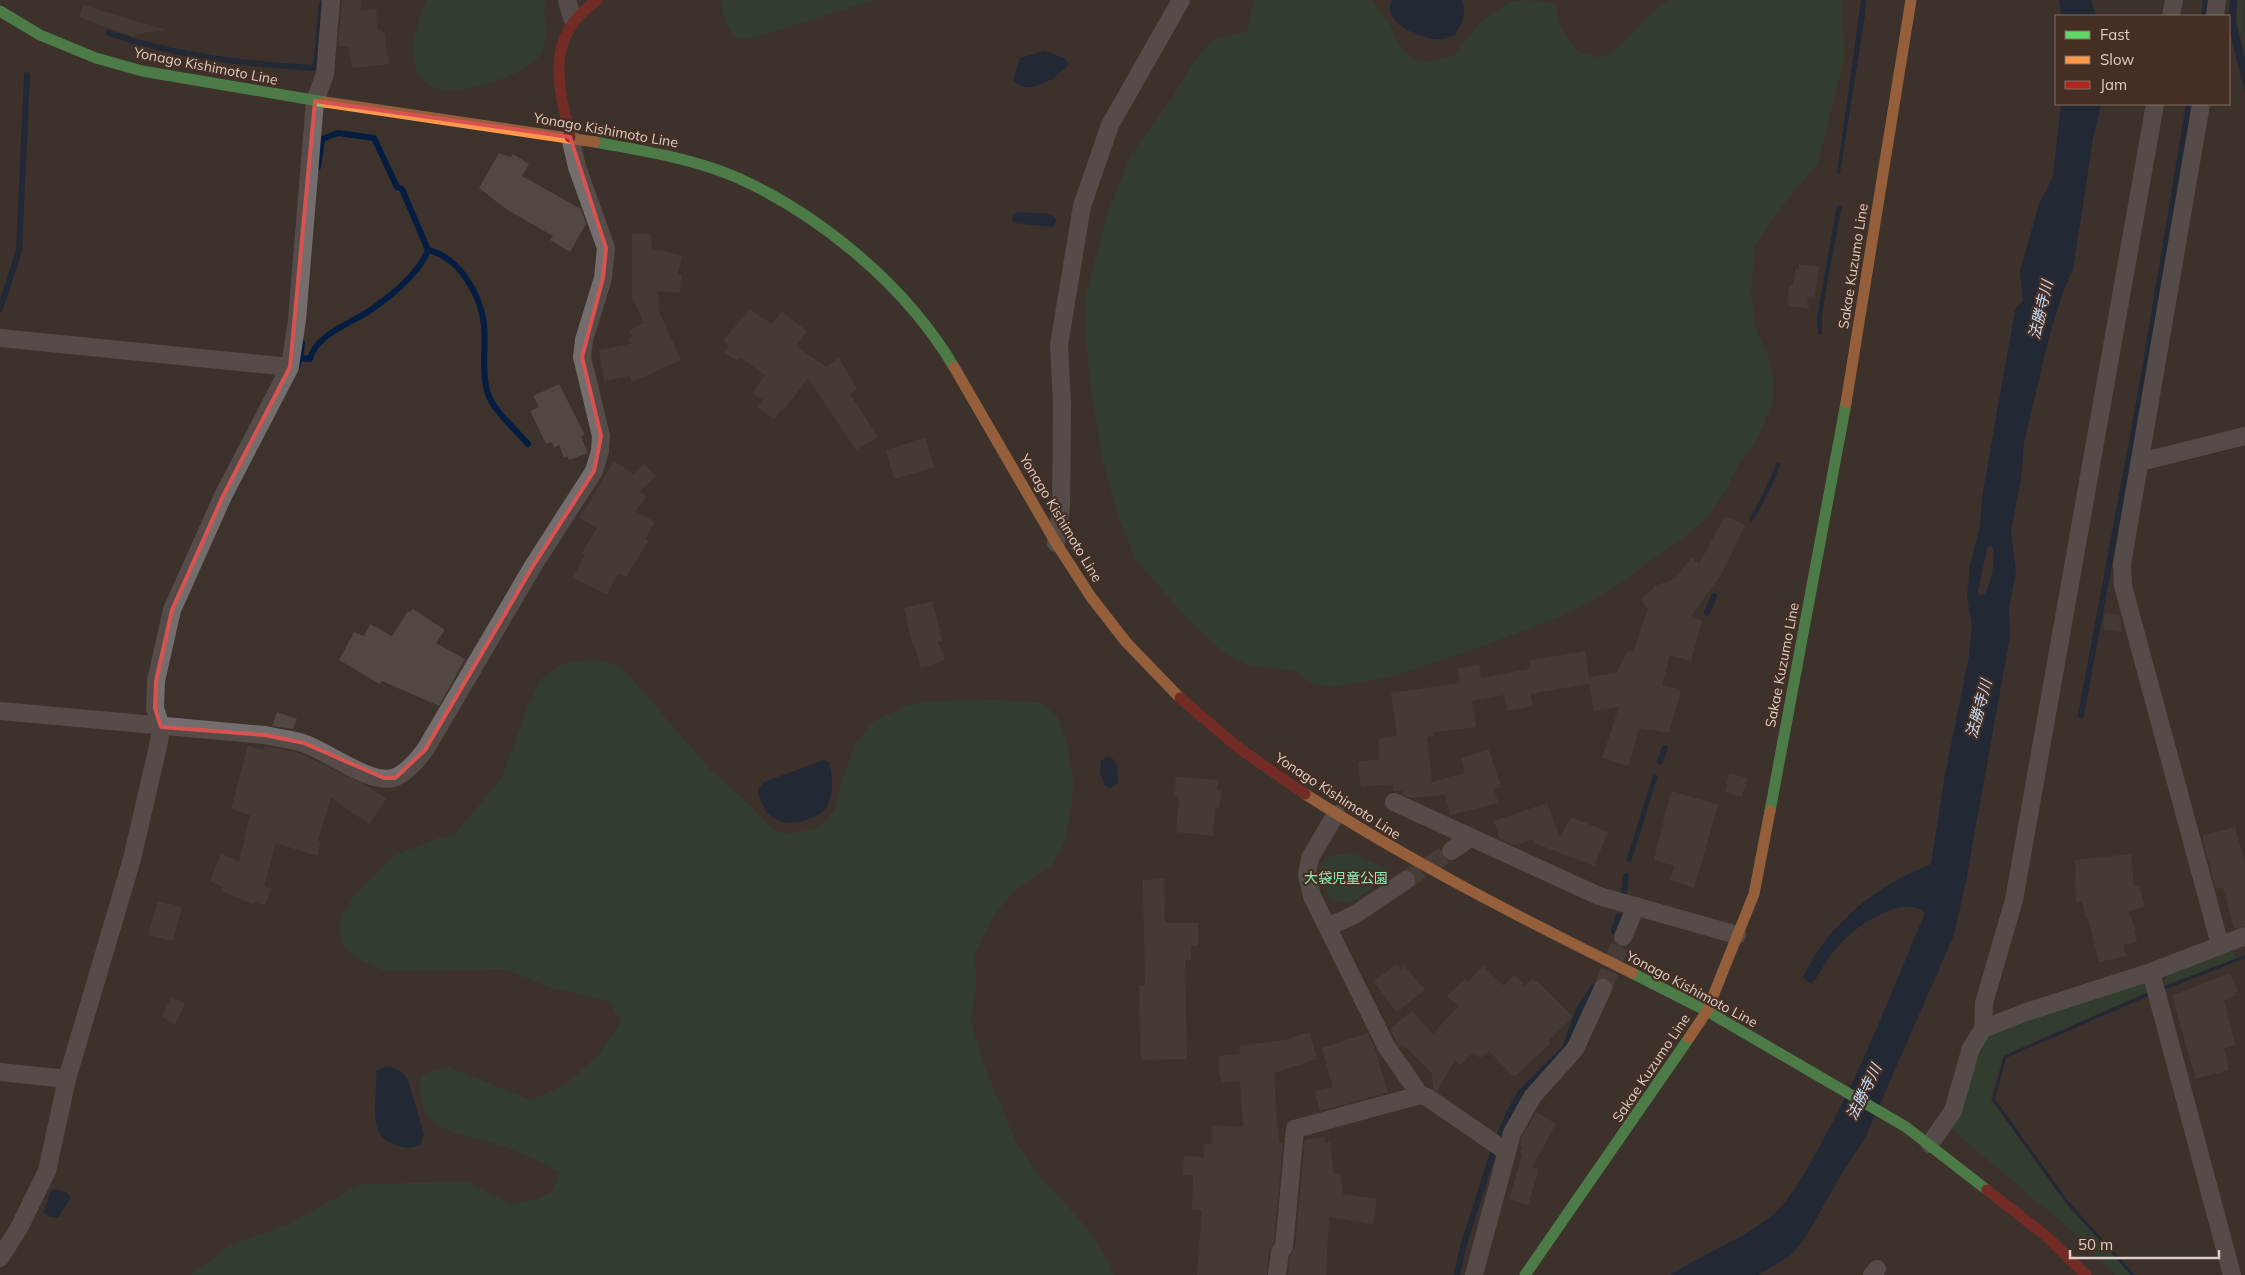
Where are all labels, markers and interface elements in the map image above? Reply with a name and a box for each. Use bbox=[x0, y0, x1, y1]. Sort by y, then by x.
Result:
legend bbox=[2055, 15, 2230, 105]
text: Fast bbox=[2100, 25, 2130, 44]
street label: Yonago Kishimoto Line bbox=[132, 43, 279, 89]
text: Slow bbox=[2100, 50, 2134, 69]
text: Jam bbox=[2100, 75, 2127, 94]
street label: Yonago Kishimoto Line bbox=[531, 108, 680, 152]
street label: Sakae Kuzumo Line bbox=[1834, 202, 1872, 330]
water label: 法勝寺川 bbox=[2025, 277, 2057, 341]
street label: Yonago Kishimoto Line bbox=[1015, 450, 1106, 585]
street label: Sakae Kuzumo Line bbox=[1761, 601, 1803, 729]
water label: 法勝寺川 bbox=[1962, 676, 1996, 740]
street label: Yonago Kishimoto Line bbox=[1271, 748, 1404, 843]
park label: 大袋児童公園 bbox=[1304, 869, 1388, 887]
street label: Yonago Kishimoto Line bbox=[1622, 946, 1761, 1031]
street label: Sakae Kuzumo Line bbox=[1608, 1010, 1694, 1126]
water label: 法勝寺川 bbox=[1842, 1059, 1886, 1123]
scale bar bbox=[2070, 1228, 2219, 1260]
text: 50 m bbox=[2078, 1235, 2113, 1254]

